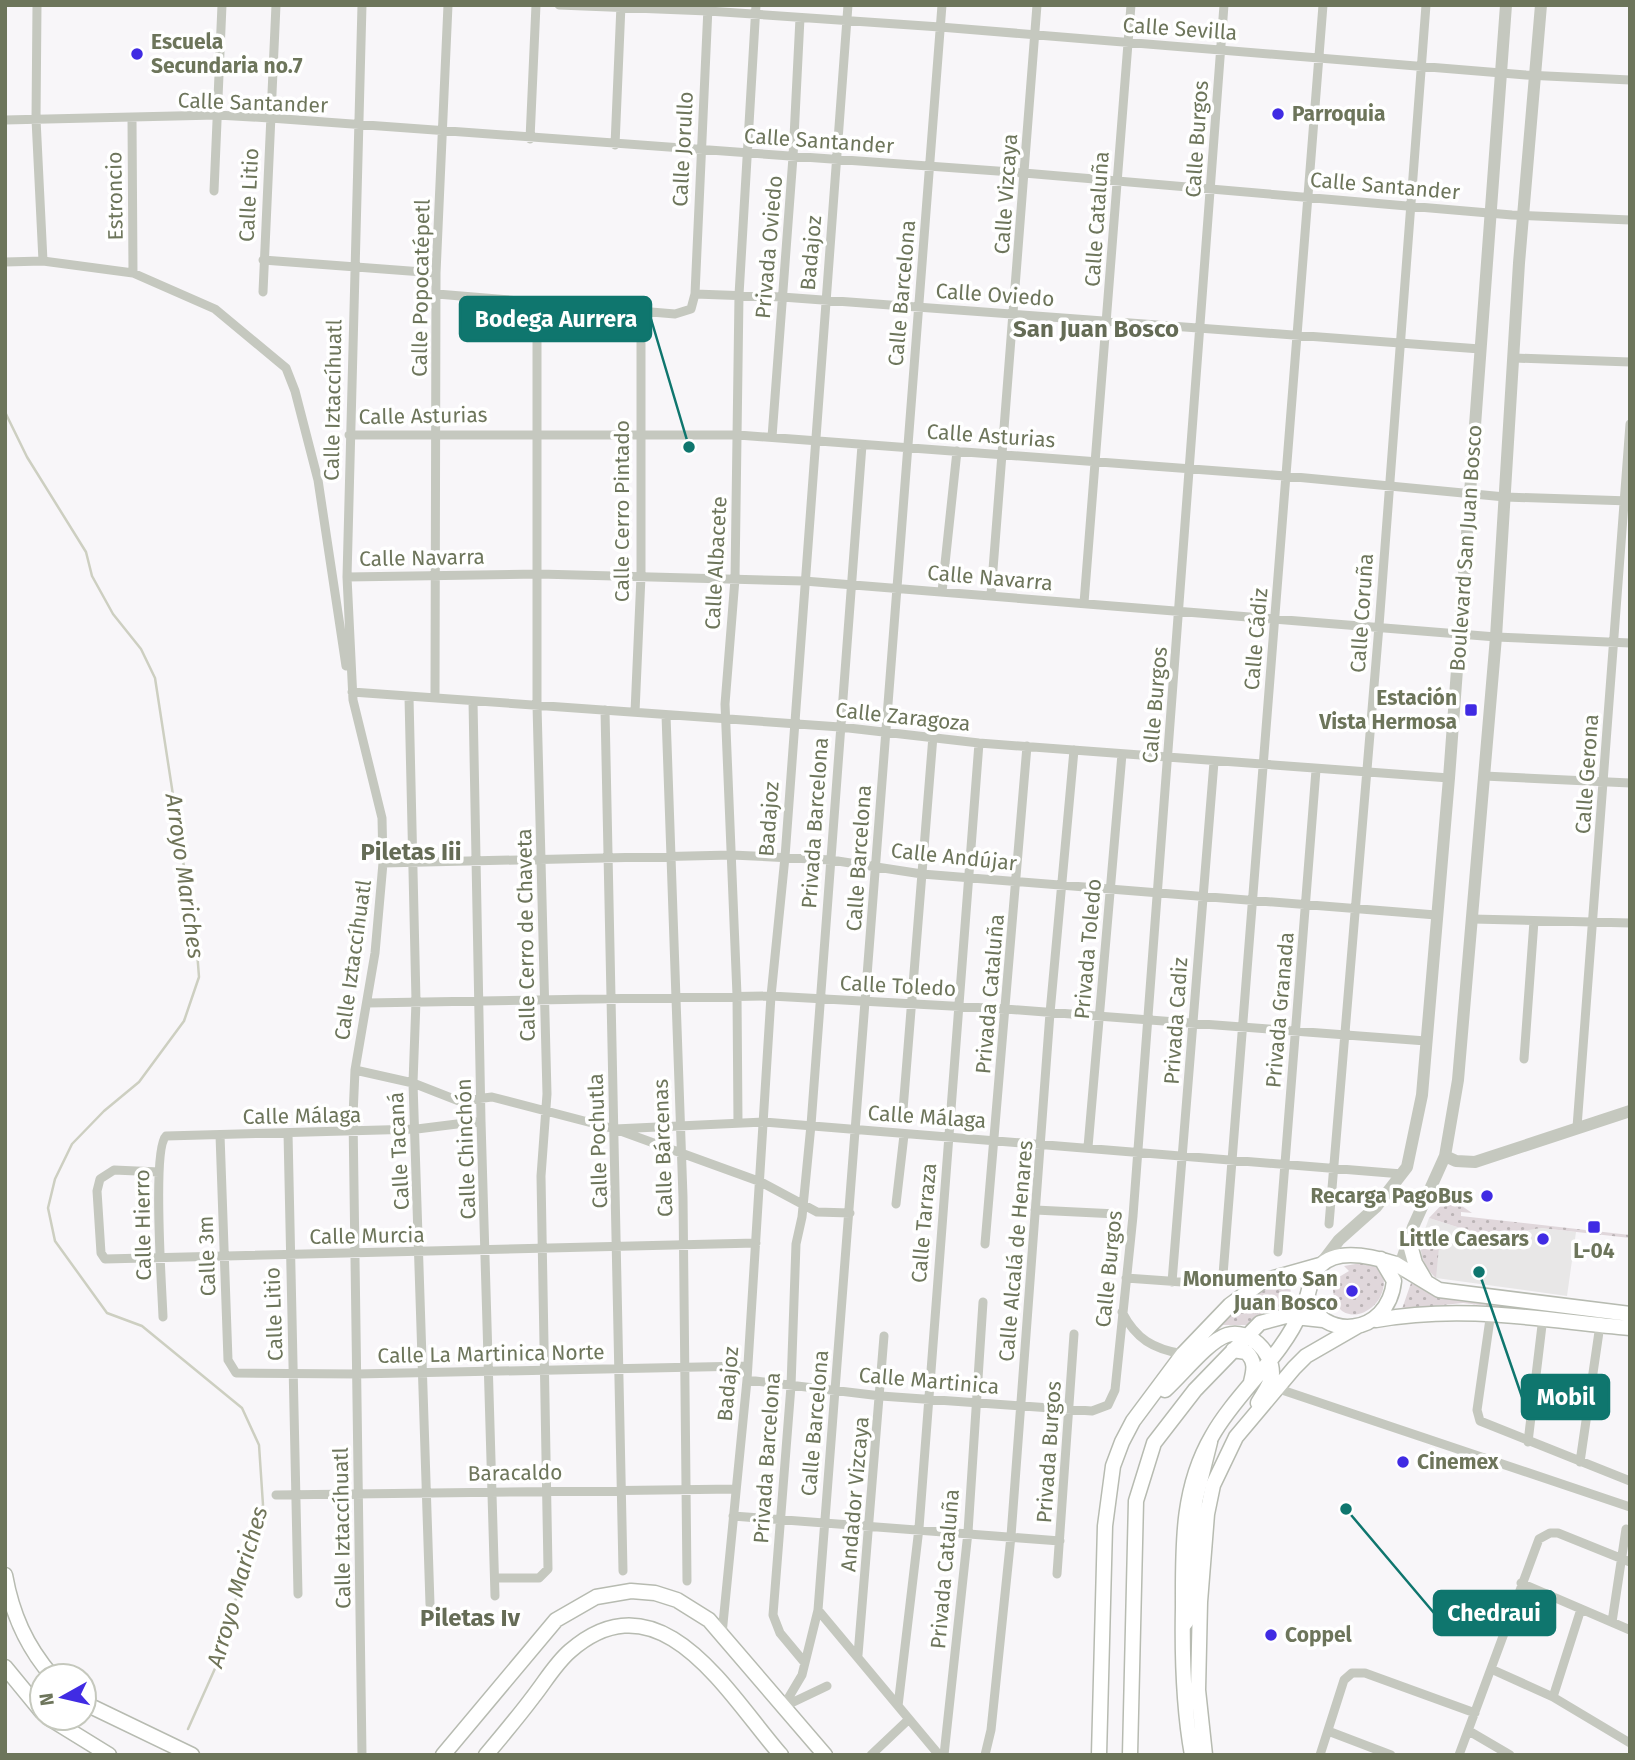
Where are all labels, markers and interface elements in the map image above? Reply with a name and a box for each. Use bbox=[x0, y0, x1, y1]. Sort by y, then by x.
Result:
street label: Calle Sevilla bbox=[1122, 12, 1238, 46]
place label: Escuela Secundaria no.7 bbox=[151, 29, 303, 79]
marker: Escuela Secundaria no.7 bbox=[129, 46, 145, 62]
street label: Calle Burgos bbox=[1180, 79, 1214, 198]
street label: Calle Santander bbox=[177, 87, 329, 119]
street label: Calle Jorullo bbox=[667, 91, 699, 207]
place label: Parroquia bbox=[1292, 101, 1386, 127]
marker: Parroquia bbox=[1270, 106, 1286, 122]
street label: Calle Santander bbox=[743, 123, 895, 159]
street label: Calle Vizcaya bbox=[989, 133, 1023, 255]
street label: Calle Litio bbox=[234, 147, 264, 243]
street label: Calle Cataluña bbox=[1079, 150, 1115, 288]
street label: Estroncio bbox=[101, 151, 129, 241]
street label: Calle Santander bbox=[1309, 166, 1461, 206]
street label: Privada Oviedo bbox=[750, 174, 788, 320]
street label: Calle Popocatépetl bbox=[406, 199, 436, 377]
street label: Badajoz bbox=[795, 214, 827, 292]
street label: Calle Barcelona bbox=[883, 219, 921, 367]
street label: Calle Oviedo bbox=[935, 278, 1055, 312]
callout: Bodega Aurrera bbox=[460, 297, 651, 341]
text: Bodega Aurrera bbox=[475, 305, 637, 333]
district label: San Juan Bosco bbox=[1013, 315, 1179, 343]
street label: Calle Iztaccíhuatl bbox=[319, 319, 347, 481]
street label: Calle Asturias bbox=[358, 402, 488, 430]
street label: Calle Asturias bbox=[926, 419, 1056, 453]
street label: Calle Cerro Pintado bbox=[609, 420, 635, 602]
street label: Boulevard San Juan Bosco bbox=[1444, 424, 1488, 672]
street label: Calle Albacete bbox=[700, 496, 732, 630]
street label: Calle Navarra bbox=[359, 544, 485, 572]
street label: Calle Coruña bbox=[1345, 552, 1379, 674]
street label: Calle Navarra bbox=[926, 560, 1054, 596]
street label: Calle Cádiz bbox=[1239, 587, 1273, 691]
street label: Calle Burgos bbox=[1137, 645, 1173, 765]
place label: Estación Vista Hermosa bbox=[1318, 685, 1457, 735]
street label: Calle Zaragoza bbox=[834, 697, 972, 737]
marker: Estación Vista Hermosa bbox=[1463, 702, 1479, 718]
street label: Calle Gerona bbox=[1570, 713, 1604, 835]
street label: Privada Barcelona bbox=[796, 737, 834, 909]
street label: Badajoz bbox=[753, 781, 785, 857]
street label: Calle Barcelona bbox=[841, 784, 877, 932]
water label: Arroyo Mariches bbox=[159, 791, 210, 961]
street label: Calle Cerro de Chaveta bbox=[511, 828, 541, 1042]
street label: Calle Andújar bbox=[890, 837, 1018, 877]
district label: Piletas Iii bbox=[360, 838, 462, 866]
street label: Calle Iztaccíhuatl bbox=[329, 878, 377, 1042]
street label: Privada Toledo bbox=[1069, 878, 1107, 1020]
street label: Privada Cataluña bbox=[970, 913, 1010, 1075]
street label: Privada Granada bbox=[1260, 931, 1300, 1089]
street label: Privada Cadiz bbox=[1159, 957, 1193, 1085]
street label: Calle Toledo bbox=[839, 970, 957, 1002]
street label: Calle Pochutla bbox=[583, 1073, 613, 1209]
street label: Calle Chinchón bbox=[451, 1078, 481, 1220]
street label: Calle Bárcenas bbox=[648, 1078, 678, 1217]
street label: Calle Tacaná bbox=[383, 1091, 415, 1211]
street label: Calle Málaga bbox=[867, 1100, 987, 1134]
street label: Calle Málaga bbox=[242, 1102, 362, 1130]
street label: Calle Alcalá de Henares bbox=[993, 1139, 1039, 1363]
street label: Calle Tarraza bbox=[906, 1162, 942, 1284]
street label: Calle Hierro bbox=[129, 1169, 157, 1281]
place label: Recarga PagoBus bbox=[1310, 1183, 1473, 1209]
marker: Recarga PagoBus bbox=[1479, 1188, 1495, 1204]
street label: Calle Burgos bbox=[1090, 1209, 1128, 1329]
street label: Calle 3m bbox=[193, 1215, 221, 1297]
marker: L-04 bbox=[1586, 1219, 1602, 1235]
street label: Calle Murcia bbox=[309, 1222, 425, 1250]
place label: Little Caesars bbox=[1399, 1226, 1529, 1252]
marker: Little Caesars bbox=[1535, 1231, 1551, 1247]
place label: L-04 bbox=[1573, 1238, 1615, 1264]
place label: Monumento San Juan Bosco bbox=[1183, 1266, 1338, 1316]
street label: Calle Litio bbox=[259, 1267, 289, 1361]
marker: Monumento San Juan Bosco bbox=[1344, 1283, 1360, 1299]
street label: Calle La Martinica Norte bbox=[377, 1339, 605, 1369]
street label: Badajoz bbox=[712, 1345, 744, 1423]
street label: Calle Barcelona bbox=[796, 1349, 834, 1497]
street label: Calle Martinica bbox=[858, 1362, 1000, 1400]
street label: Privada Barcelona bbox=[748, 1372, 786, 1544]
callout: Mobil bbox=[1522, 1375, 1609, 1419]
street label: Privada Burgos bbox=[1031, 1380, 1067, 1524]
text: Mobil bbox=[1537, 1383, 1595, 1411]
street label: Andador Vizcaya bbox=[835, 1415, 875, 1573]
street label: Calle Iztaccíhuatl bbox=[328, 1447, 356, 1609]
place label: Cinemex bbox=[1417, 1449, 1499, 1475]
marker: Cinemex bbox=[1395, 1454, 1411, 1470]
street label: Baracaldo bbox=[467, 1459, 563, 1487]
street label: Privada Cataluña bbox=[925, 1488, 965, 1650]
water label: Arroyo Mariches bbox=[200, 1503, 273, 1672]
callout: Chedraui bbox=[1434, 1591, 1555, 1635]
text: Chedraui bbox=[1447, 1599, 1541, 1627]
district label: Piletas Iv bbox=[420, 1604, 521, 1632]
place label: Coppel bbox=[1285, 1622, 1353, 1648]
marker: Coppel bbox=[1263, 1627, 1279, 1643]
north arrow bbox=[28, 1662, 98, 1732]
text: N bbox=[34, 1691, 59, 1707]

